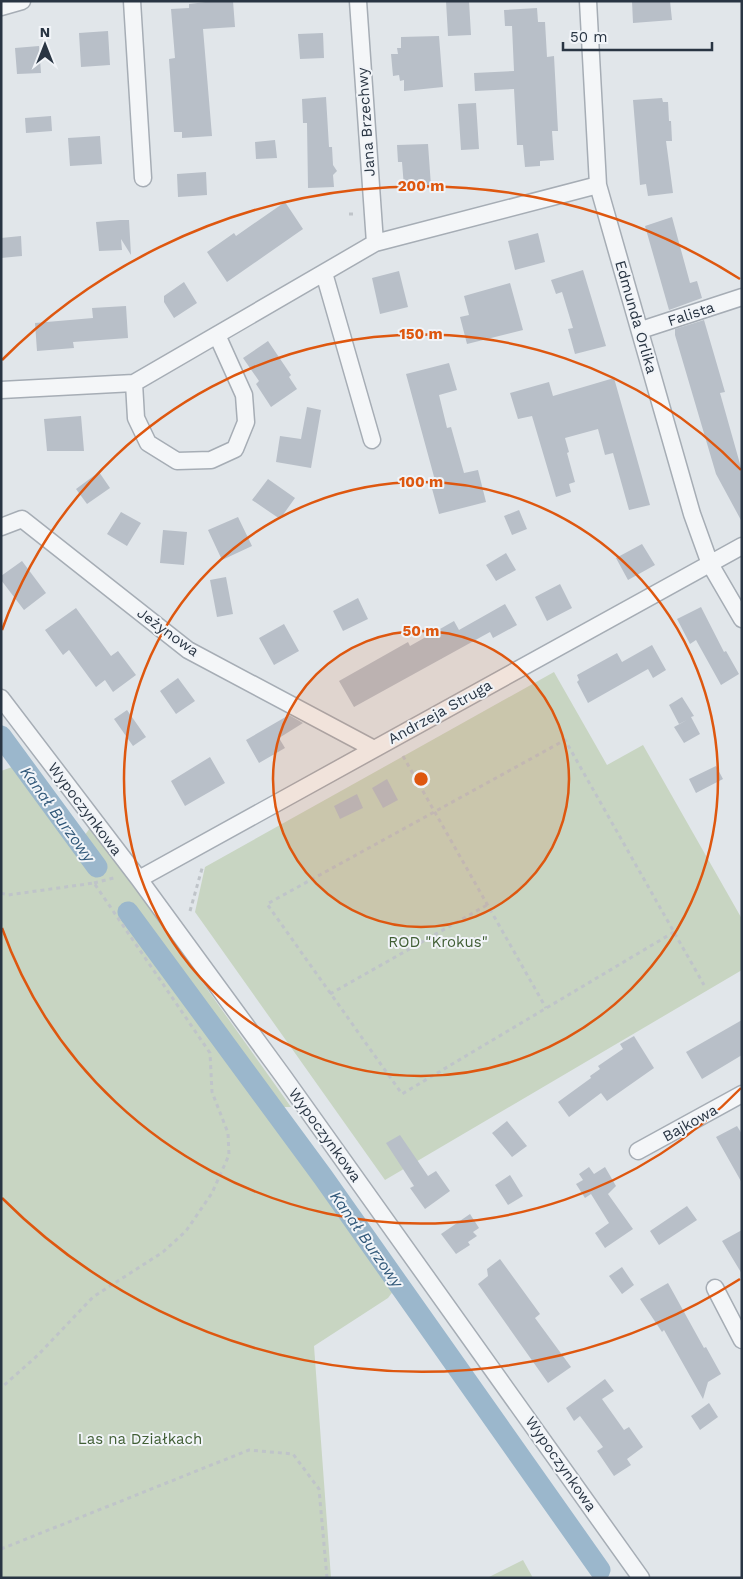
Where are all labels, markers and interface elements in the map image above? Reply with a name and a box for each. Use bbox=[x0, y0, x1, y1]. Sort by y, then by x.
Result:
north arrow bbox=[20, 20, 70, 70]
scale bar bbox=[563, 20, 712, 52]
text: N bbox=[40, 24, 50, 40]
text: 50 m bbox=[570, 28, 607, 46]
street label: Jana Brzechwy bbox=[353, 66, 379, 177]
text: 200 m bbox=[398, 177, 444, 195]
street label: Edmunda Orlika bbox=[611, 258, 661, 376]
street label: Falista bbox=[665, 298, 717, 330]
text: 150 m bbox=[399, 325, 443, 343]
text: 100 m bbox=[399, 473, 443, 491]
street label: Jeżynowa bbox=[134, 604, 203, 661]
text: 50 m bbox=[403, 622, 439, 640]
street label: Andrzeja Struga bbox=[385, 676, 496, 748]
street label: Wypoczynkowa bbox=[44, 759, 126, 859]
water label: Kanał Burzowy bbox=[17, 763, 99, 867]
centre of rings bbox=[412, 770, 430, 788]
park label: ROD "Krokus" bbox=[388, 933, 488, 951]
street label: Wypoczynkowa bbox=[285, 1084, 365, 1186]
street label: Bajkowa bbox=[659, 1100, 721, 1145]
water label: Kanał Burzowy bbox=[326, 1187, 407, 1292]
street label: Wypoczynkowa bbox=[522, 1413, 601, 1515]
park label: Las na Działkach bbox=[78, 1430, 202, 1448]

